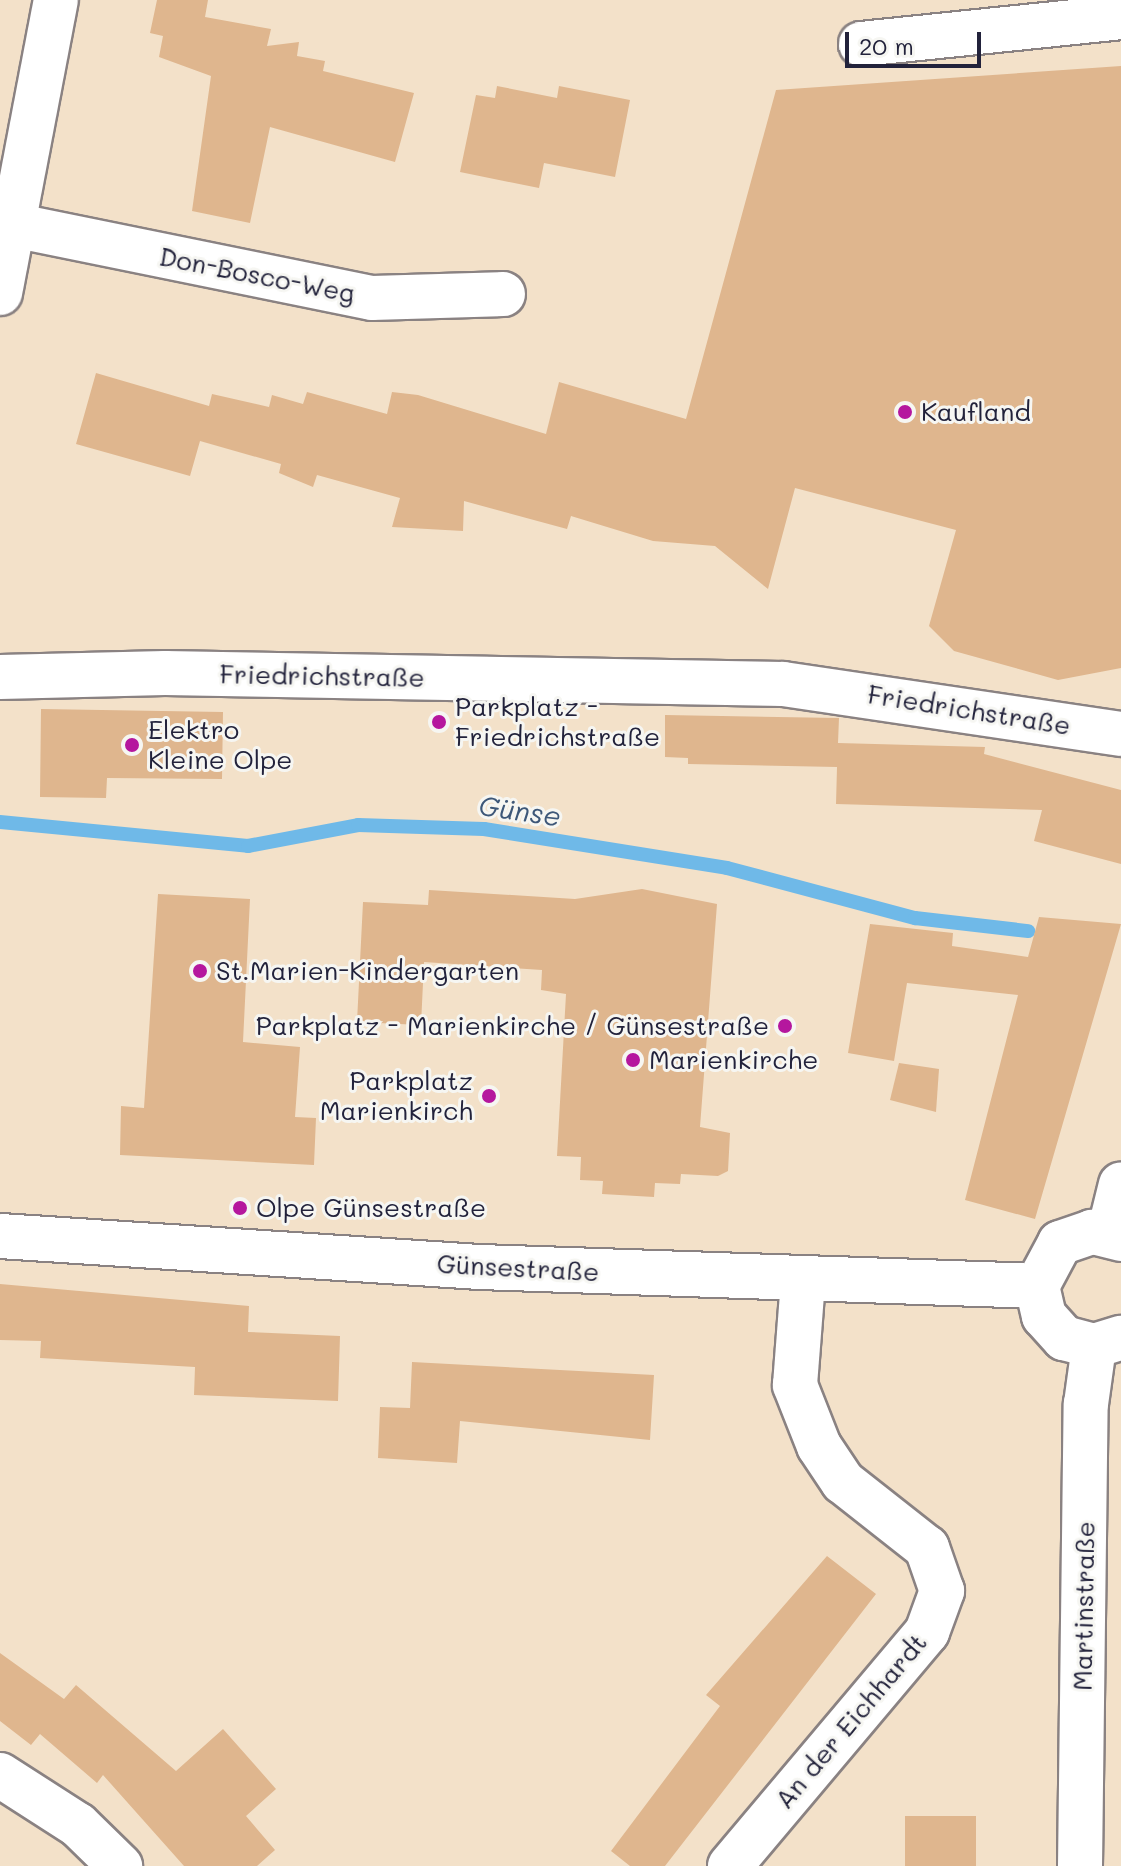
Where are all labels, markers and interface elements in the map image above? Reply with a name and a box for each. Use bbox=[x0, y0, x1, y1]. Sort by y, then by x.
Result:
scale bar bbox=[849, 16, 985, 66]
text: 20 m bbox=[859, 30, 914, 61]
street label: Don-Bosco-Weg bbox=[157, 241, 357, 309]
place label: Kaufland bbox=[921, 396, 1031, 428]
marker: Kaufland bbox=[896, 403, 914, 421]
street label: Friedrichstraße bbox=[219, 659, 425, 693]
street label: Friedrichstraße bbox=[865, 679, 1073, 741]
place label: Parkplatz - Friedrichstraße bbox=[455, 691, 660, 752]
marker: Parkplatz - Friedrichstraße bbox=[430, 713, 448, 731]
place label: Elektro Kleine Olpe bbox=[148, 714, 292, 776]
marker: Elektro Kleine Olpe bbox=[123, 736, 141, 754]
water label: Günse bbox=[477, 788, 563, 832]
place label: St.Marien-Kindergarten bbox=[216, 955, 519, 987]
marker: St.Marien-Kindergarten bbox=[191, 962, 209, 980]
place label: Parkplatz - Marienkirche / Günsestraße bbox=[256, 1010, 769, 1042]
marker: Parkplatz - Marienkirche / Günsestraße bbox=[776, 1017, 794, 1035]
place label: Marienkirche bbox=[649, 1044, 818, 1076]
marker: Marienkirche bbox=[624, 1051, 642, 1069]
place label: Parkplatz Marienkirch bbox=[320, 1065, 473, 1126]
marker: Parkplatz Marienkirch bbox=[480, 1087, 498, 1105]
place label: Olpe Günsestraße bbox=[256, 1192, 486, 1224]
marker: Olpe Günsestraße bbox=[231, 1199, 249, 1217]
street label: Günsestraße bbox=[436, 1248, 600, 1288]
street label: Martinstraße bbox=[1067, 1521, 1101, 1691]
street label: An der Eichhardt bbox=[769, 1627, 933, 1815]

